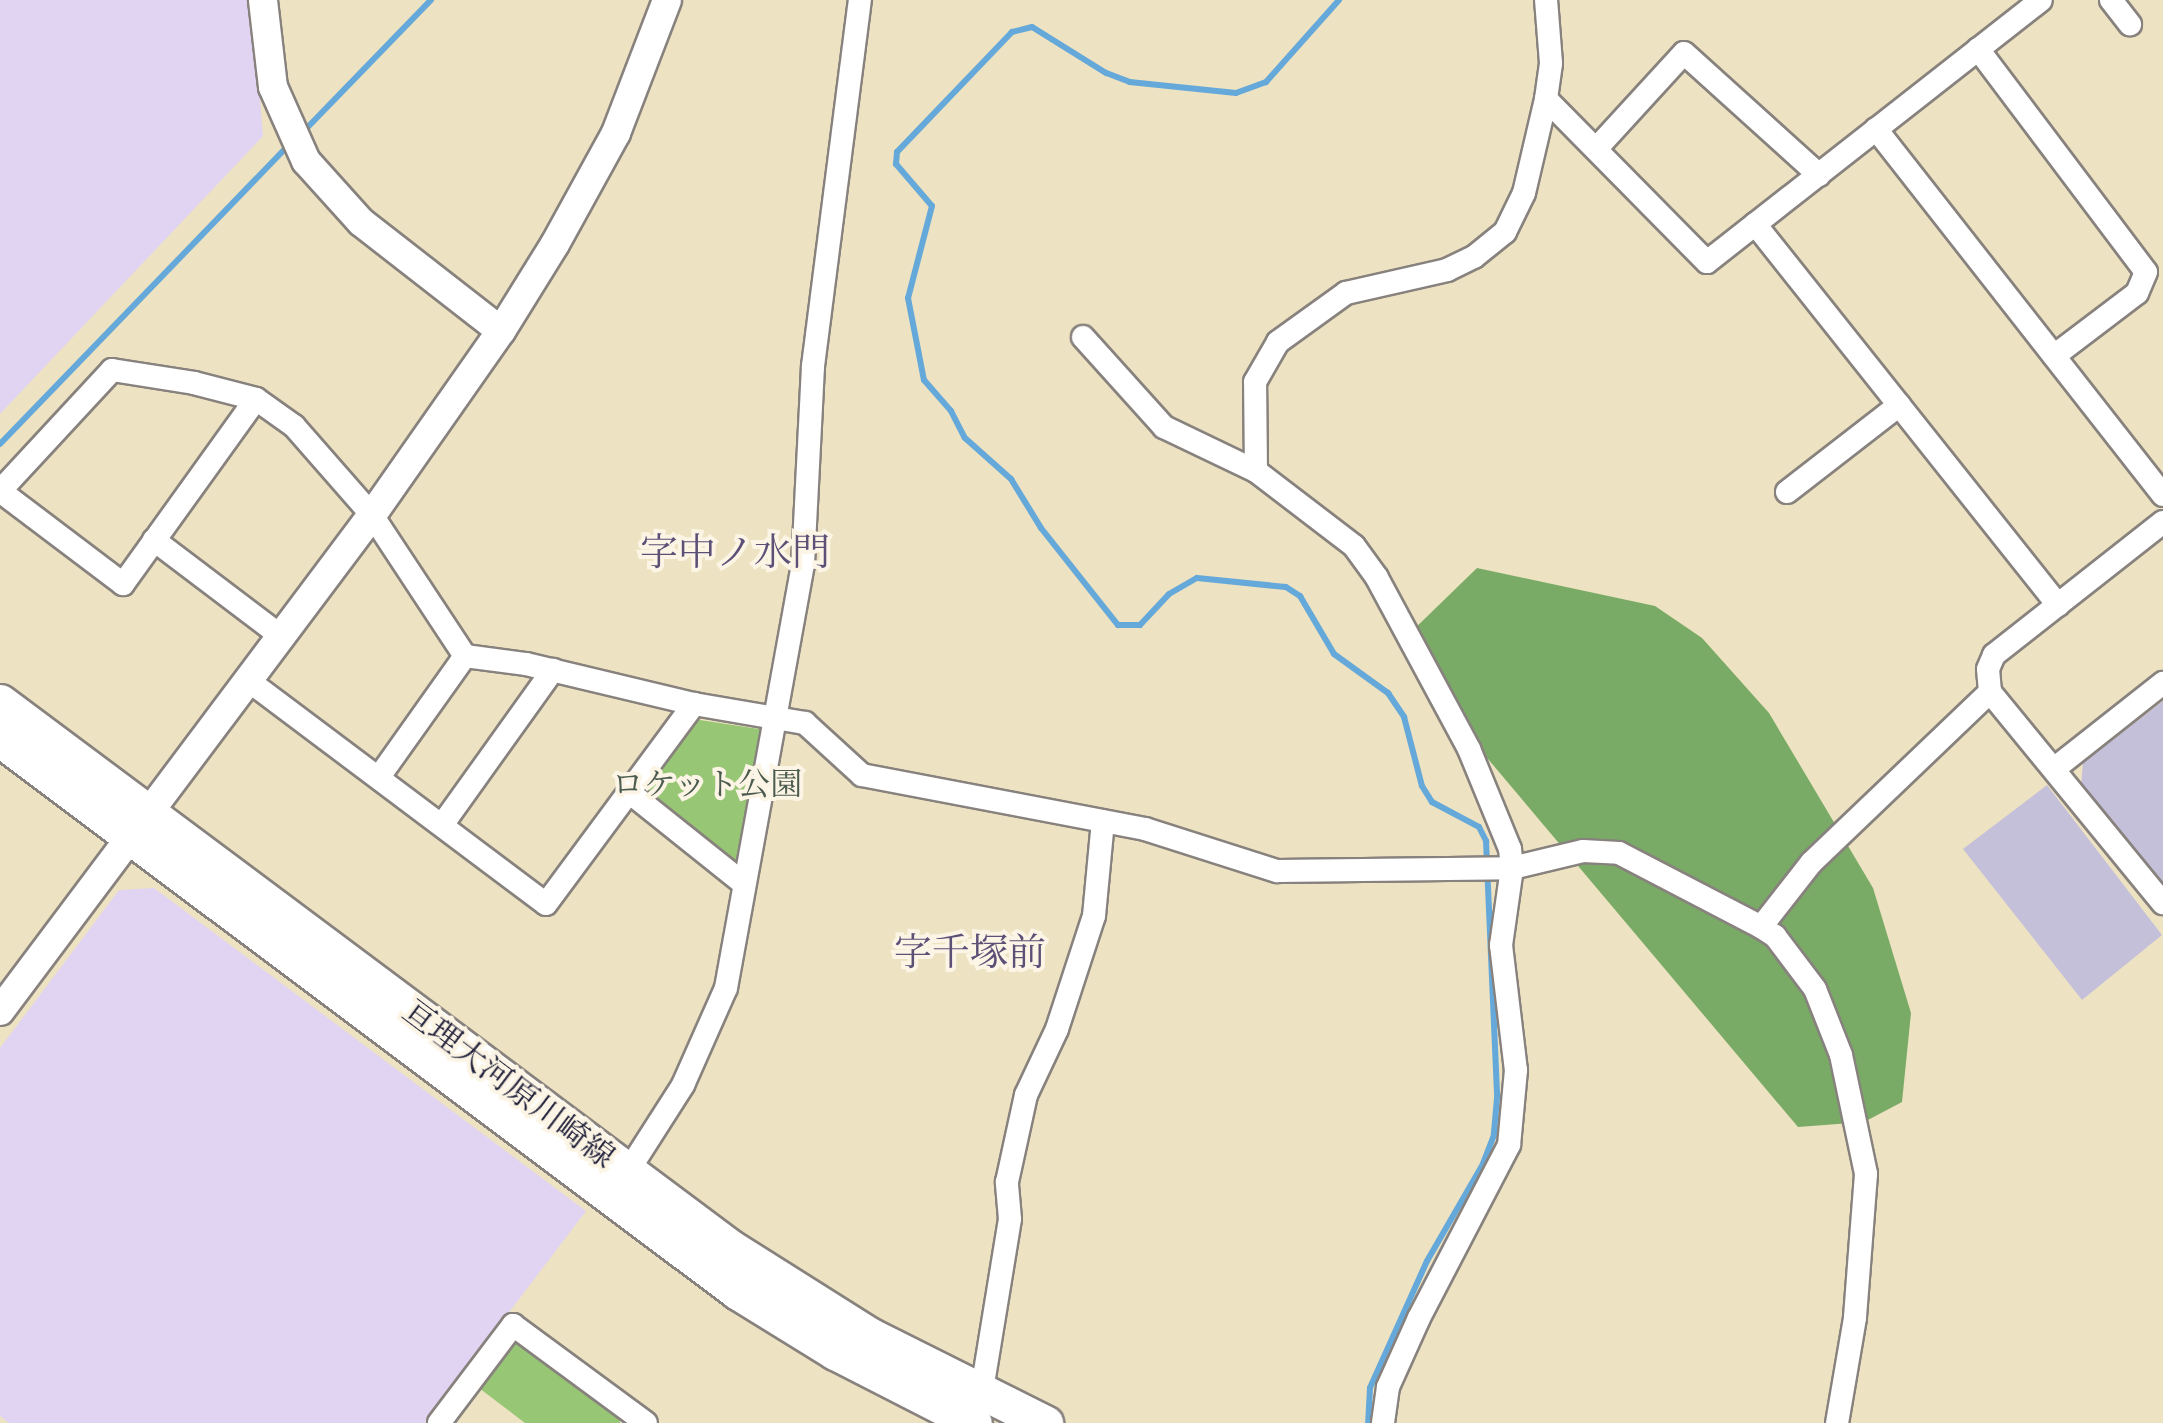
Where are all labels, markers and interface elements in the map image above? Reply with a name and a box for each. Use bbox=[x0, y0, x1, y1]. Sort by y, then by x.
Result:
district label: 字中ノ水門 bbox=[640, 529, 830, 575]
park label: ロケット公園 bbox=[611, 765, 803, 803]
district label: 字千塚前 bbox=[894, 929, 1046, 975]
street label: 亘理大河原川崎線 bbox=[395, 992, 623, 1176]

